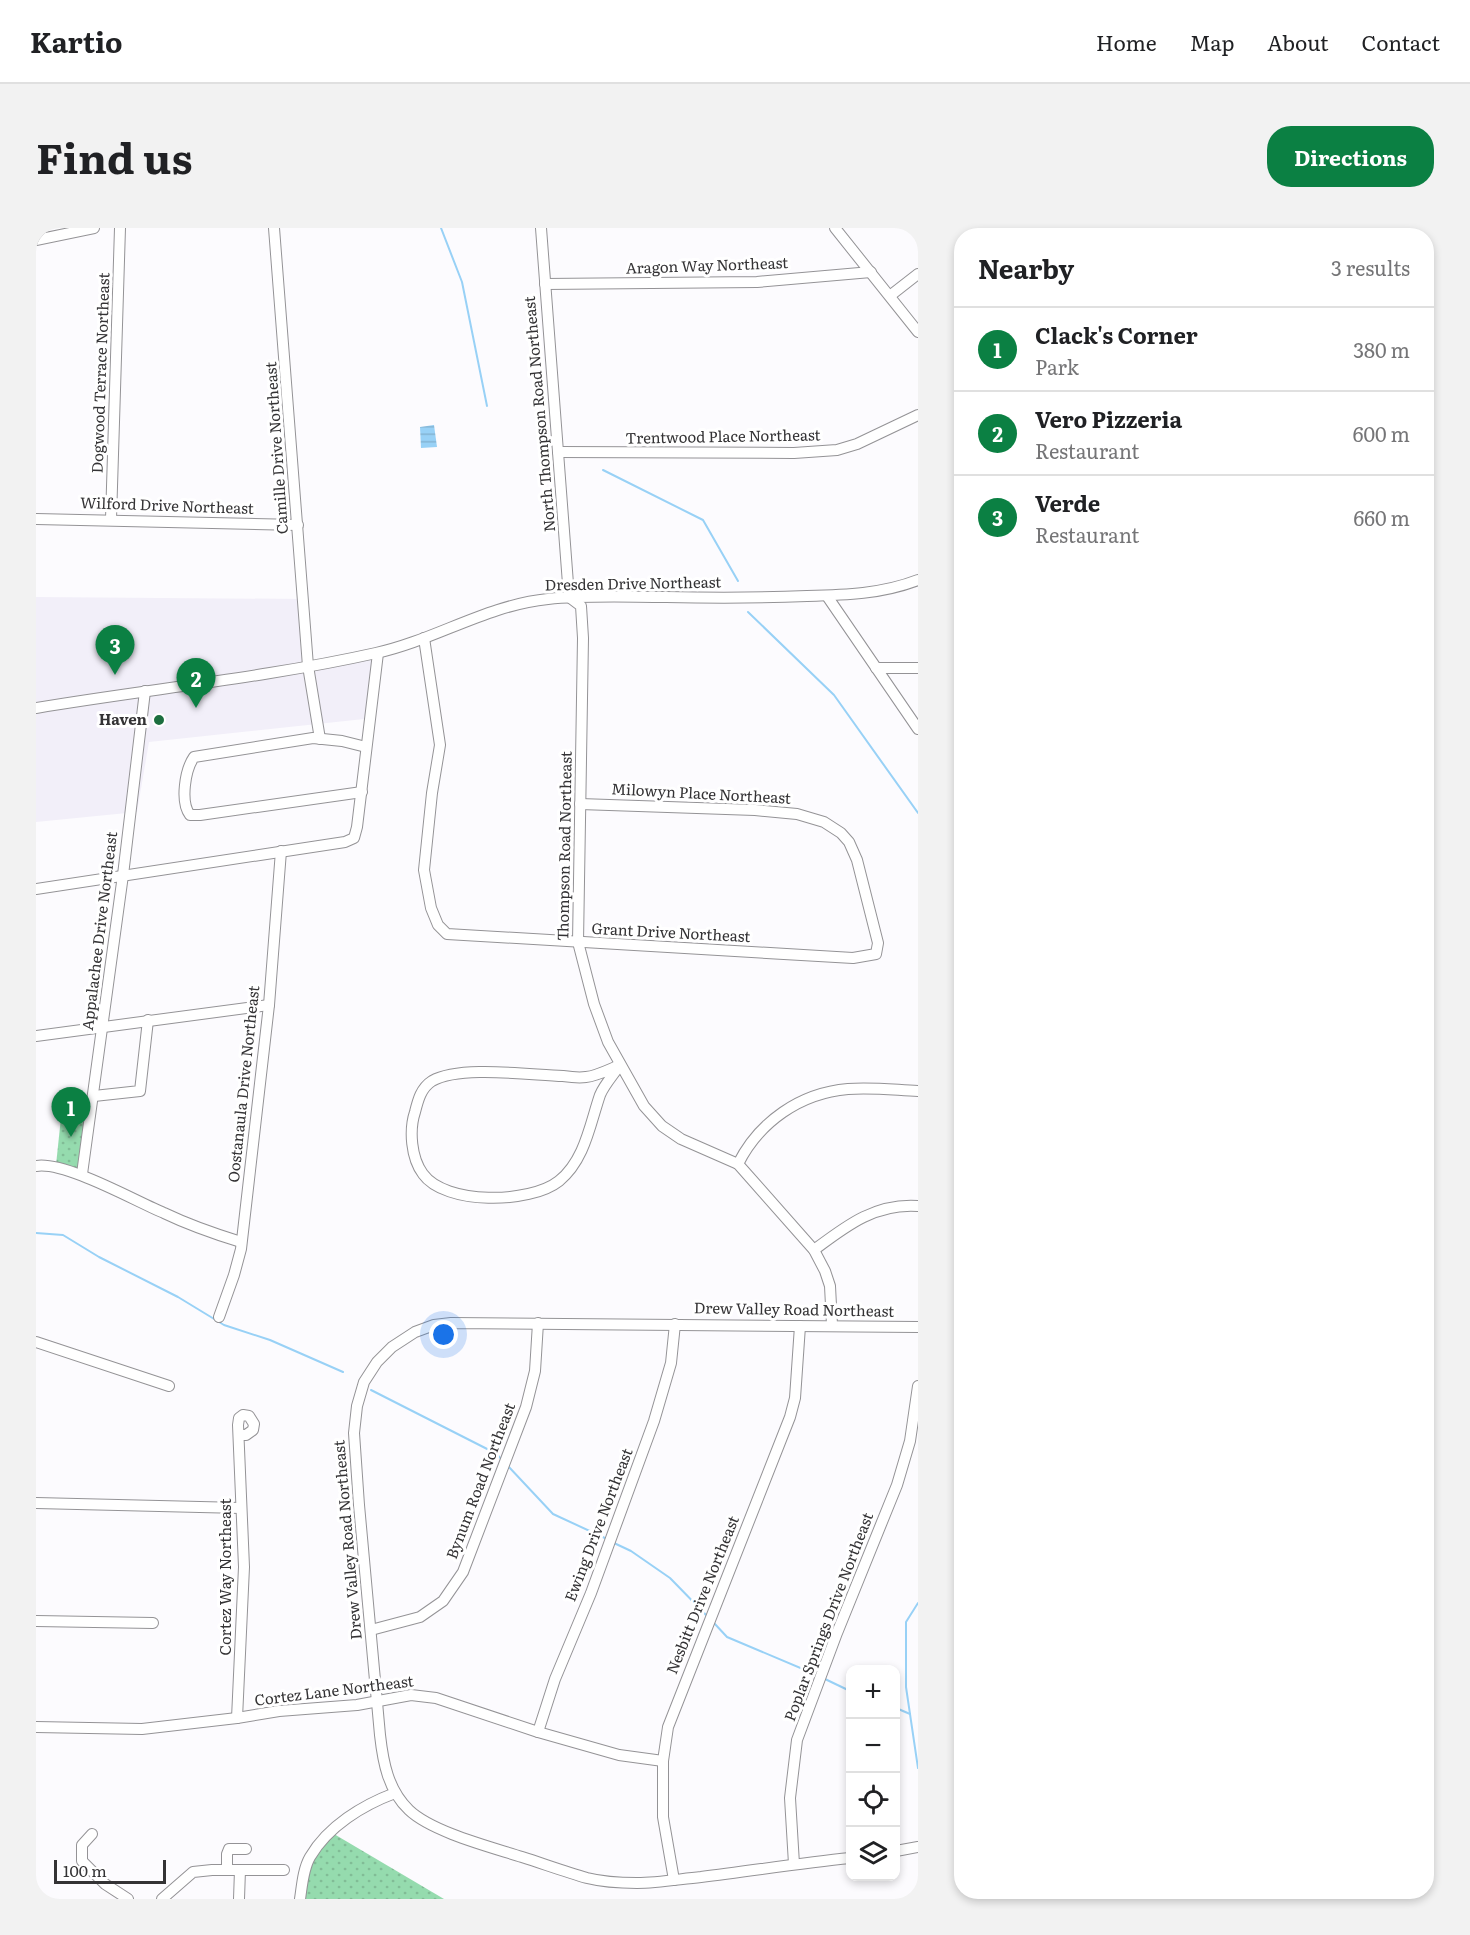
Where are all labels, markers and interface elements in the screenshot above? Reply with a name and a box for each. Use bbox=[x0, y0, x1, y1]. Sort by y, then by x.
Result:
text: Kartio bbox=[30, 20, 123, 62]
text: Home bbox=[1096, 26, 1157, 57]
text: Map bbox=[1190, 26, 1234, 57]
text: About bbox=[1267, 26, 1329, 57]
text: Contact bbox=[1362, 26, 1440, 57]
text: Find us bbox=[36, 125, 193, 187]
button: Directions bbox=[1267, 126, 1434, 187]
text: Nearby bbox=[978, 248, 1074, 287]
street label: Aragon Way Northeast bbox=[625, 250, 789, 279]
text: 3 results bbox=[1331, 252, 1410, 282]
street label: Dogwood Terrace Northeast bbox=[85, 272, 115, 474]
street label: North Thompson Road Northeast bbox=[517, 295, 560, 533]
text: Clack's Corner bbox=[1035, 318, 1198, 351]
text: 1 bbox=[993, 334, 1002, 364]
text: 380 m bbox=[1353, 334, 1410, 364]
text: Park bbox=[1035, 351, 1079, 381]
street label: Camille Drive Northeast bbox=[258, 361, 293, 535]
text: Vero Pizzeria bbox=[1035, 402, 1182, 435]
text: 2 bbox=[992, 418, 1003, 448]
text: 600 m bbox=[1353, 418, 1410, 448]
street label: Trentwood Place Northeast bbox=[625, 422, 821, 449]
text: Restaurant bbox=[1035, 435, 1139, 465]
text: Verde bbox=[1035, 486, 1100, 519]
street label: Wilford Drive Northeast bbox=[80, 490, 254, 519]
text: 3 bbox=[992, 502, 1003, 532]
text: 660 m bbox=[1354, 502, 1410, 532]
text: Restaurant bbox=[1035, 519, 1139, 549]
street label: Dresden Drive Northeast bbox=[544, 569, 721, 596]
pin: 3 bbox=[96, 626, 134, 675]
pin: 2 bbox=[176, 658, 216, 708]
place label: Haven bbox=[99, 707, 148, 730]
marker: Haven bbox=[152, 713, 166, 727]
street label: Thompson Road Northeast bbox=[550, 751, 577, 941]
street label: Milowyn Place Northeast bbox=[611, 776, 792, 809]
street label: Appalachee Drive Northeast bbox=[75, 830, 122, 1032]
street label: Grant Drive Northeast bbox=[591, 916, 751, 947]
street label: Oostanaula Drive Northeast bbox=[221, 984, 264, 1183]
pin: 1 bbox=[51, 1088, 90, 1137]
street label: Drew Valley Road Northeast bbox=[694, 1295, 894, 1322]
your location bbox=[429, 1320, 458, 1349]
street label: Bynum Road Northeast bbox=[439, 1399, 520, 1562]
street label: Drew Valley Road Northeast bbox=[326, 1439, 367, 1641]
street label: Ewing Drive Northeast bbox=[558, 1444, 638, 1605]
street label: Cortez Way Northeast bbox=[213, 1498, 236, 1656]
street label: Poplar Springs Drive Northeast bbox=[777, 1509, 878, 1724]
street label: Nesbitt Drive Northeast bbox=[659, 1512, 744, 1677]
map controls bbox=[846, 1665, 900, 1881]
button: + bbox=[846, 1665, 900, 1719]
street label: Cortez Lane Northeast bbox=[253, 1668, 415, 1711]
button: − bbox=[846, 1719, 900, 1773]
button: locate bbox=[846, 1773, 900, 1827]
button: layers bbox=[846, 1827, 900, 1881]
scale bar bbox=[54, 1857, 166, 1884]
text: 100 m bbox=[63, 1858, 107, 1882]

